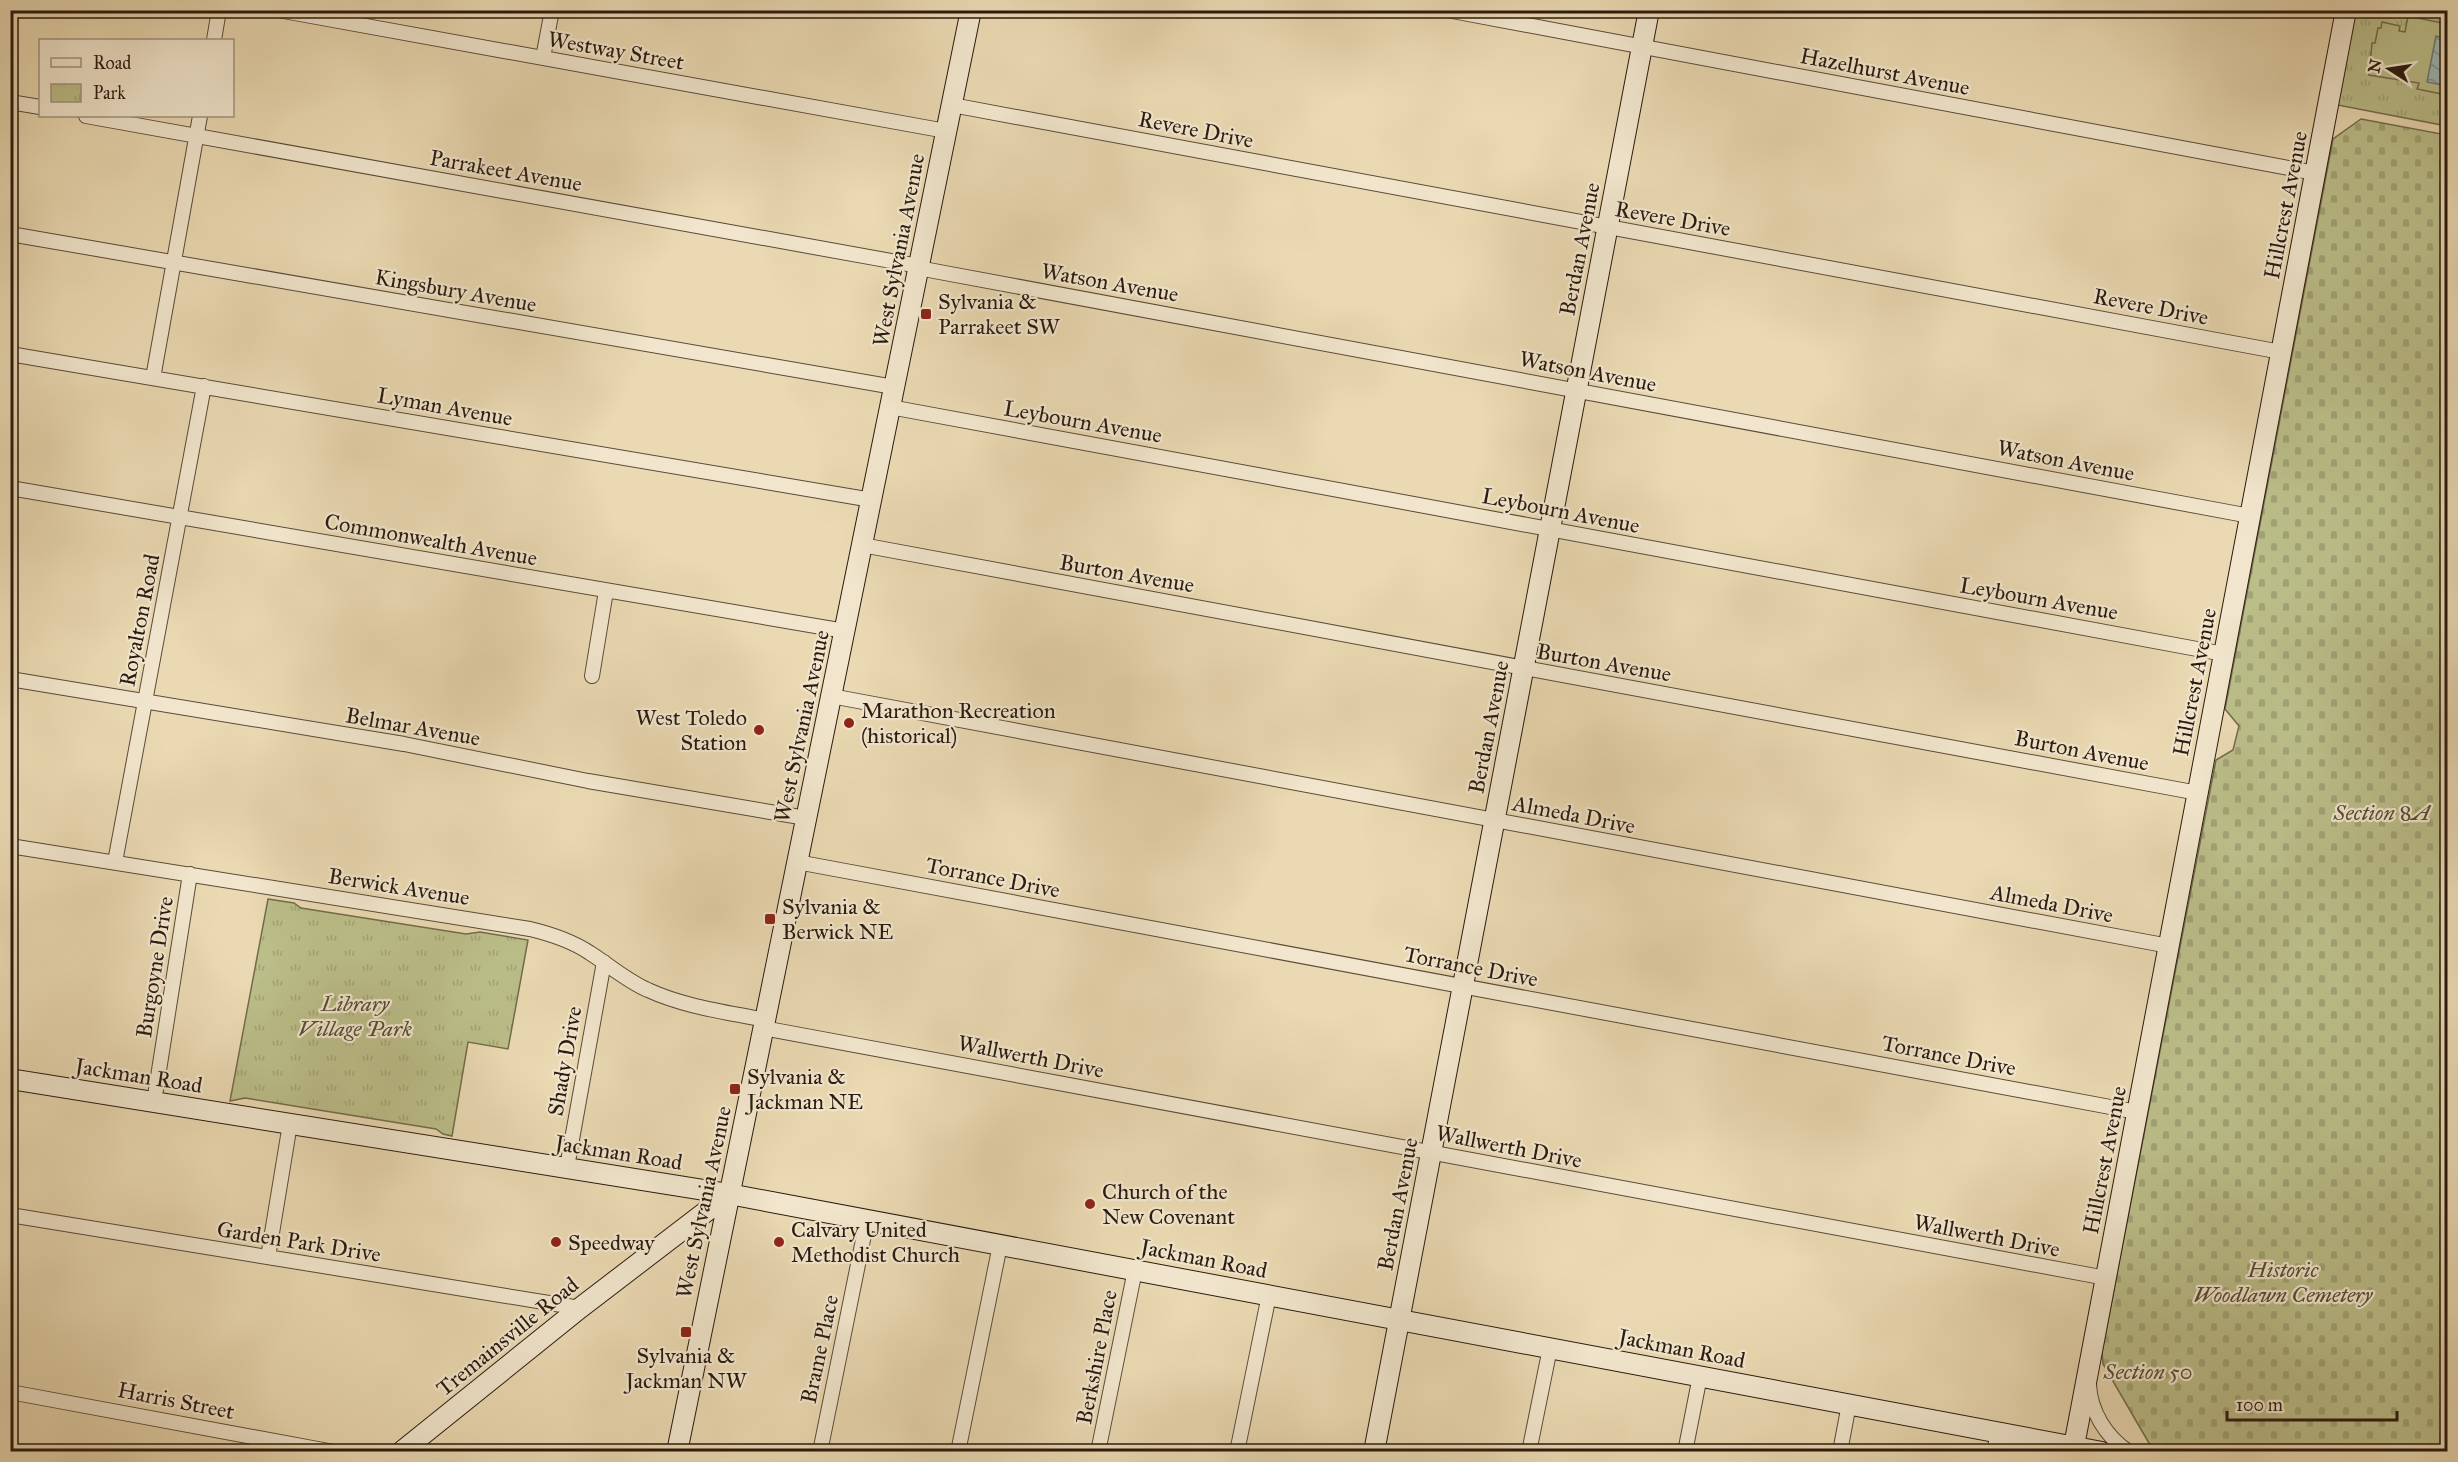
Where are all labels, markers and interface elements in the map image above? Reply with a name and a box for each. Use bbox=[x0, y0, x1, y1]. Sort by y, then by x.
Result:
street label: Westway Street bbox=[546, 25, 686, 76]
legend bbox=[39, 39, 234, 117]
north arrow bbox=[2359, 39, 2419, 99]
street label: Hazelhurst Avenue bbox=[1798, 42, 1972, 101]
text: Road bbox=[93, 52, 131, 74]
text: N bbox=[2364, 57, 2386, 75]
text: Park bbox=[93, 82, 126, 104]
street label: Revere Drive bbox=[1136, 105, 1256, 154]
street label: Hillcrest Avenue bbox=[2258, 129, 2313, 281]
street label: Parrakeet Avenue bbox=[428, 144, 584, 197]
street label: West Sylvania Avenue bbox=[867, 151, 930, 349]
street label: Berdan Avenue bbox=[1553, 180, 1606, 318]
street label: Revere Drive bbox=[1613, 195, 1733, 242]
street label: Watson Avenue bbox=[1039, 257, 1181, 308]
street label: Kingsbury Avenue bbox=[373, 263, 539, 318]
street label: Revere Drive bbox=[2091, 282, 2211, 331]
place label: Sylvania & Parrakeet SW bbox=[938, 288, 1061, 340]
marker: Sylvania & Parrakeet SW bbox=[919, 307, 933, 321]
street label: Watson Avenue bbox=[1517, 345, 1659, 398]
street label: Lyman Avenue bbox=[375, 381, 515, 432]
street label: Leybourn Avenue bbox=[1002, 394, 1164, 449]
street label: Watson Avenue bbox=[1995, 434, 2137, 487]
street label: Leybourn Avenue bbox=[1480, 482, 1642, 539]
street label: Commonwealth Avenue bbox=[323, 507, 539, 571]
street label: Burton Avenue bbox=[1057, 548, 1196, 599]
street label: Royalton Road bbox=[113, 552, 166, 689]
street label: Leybourn Avenue bbox=[1958, 571, 2120, 626]
street label: Hillcrest Avenue bbox=[2167, 606, 2222, 758]
street label: West Sylvania Avenue bbox=[768, 627, 835, 825]
street label: Burton Avenue bbox=[1534, 637, 1673, 688]
street label: Berdan Avenue bbox=[1462, 658, 1515, 796]
place label: Marathon Recreation (historical) bbox=[861, 697, 1056, 749]
street label: Belmar Avenue bbox=[343, 701, 482, 752]
place label: West Toledo Station bbox=[636, 704, 747, 756]
marker: Marathon Recreation (historical) bbox=[842, 716, 856, 730]
marker: West Toledo Station bbox=[752, 723, 766, 737]
street label: Burton Avenue bbox=[2012, 724, 2151, 777]
street label: Almeda Drive bbox=[1509, 789, 1637, 840]
park label: Section 8A bbox=[2333, 799, 2431, 826]
street label: Torrance Drive bbox=[923, 851, 1062, 904]
street label: Berwick Avenue bbox=[326, 862, 472, 911]
street label: Almeda Drive bbox=[1987, 878, 2115, 929]
place label: Sylvania & Berwick NE bbox=[782, 893, 893, 945]
street label: Burgoyne Drive bbox=[130, 894, 179, 1040]
marker: Sylvania & Berwick NE bbox=[763, 912, 777, 926]
street label: Torrance Drive bbox=[1401, 940, 1540, 993]
park label: Library Village Park bbox=[298, 990, 412, 1042]
street label: Shady Drive bbox=[542, 1004, 587, 1118]
street label: Wallwerth Drive bbox=[956, 1029, 1106, 1084]
street label: Torrance Drive bbox=[1879, 1029, 2018, 1082]
street label: Jackman Road bbox=[71, 1052, 204, 1099]
place label: Sylvania & Jackman NE bbox=[745, 1063, 863, 1115]
marker: Sylvania & Jackman NE bbox=[728, 1082, 742, 1096]
street label: Hillcrest Avenue bbox=[2077, 1084, 2132, 1236]
street label: West Sylvania Avenue bbox=[670, 1103, 737, 1301]
street label: Wallwerth Drive bbox=[1434, 1119, 1584, 1174]
street label: Jackman Road bbox=[551, 1129, 684, 1176]
street label: Berdan Avenue bbox=[1371, 1135, 1424, 1273]
place label: Church of the New Covenant bbox=[1102, 1178, 1235, 1230]
marker: Church of the New Covenant bbox=[1083, 1197, 1097, 1211]
street label: Wallwerth Drive bbox=[1912, 1208, 2062, 1263]
street label: Garden Park Drive bbox=[215, 1215, 383, 1268]
place label: Calvary United Methodist Church bbox=[791, 1216, 960, 1268]
place label: Speedway bbox=[568, 1229, 655, 1256]
street label: Jackman Road bbox=[1136, 1233, 1270, 1284]
marker: Speedway bbox=[549, 1235, 563, 1249]
marker: Calvary United Methodist Church bbox=[772, 1235, 786, 1249]
park label: Historic Woodlawn Cemetery bbox=[2194, 1256, 2373, 1308]
street label: Tremainsville Road bbox=[431, 1271, 584, 1402]
street label: Berkshire Place bbox=[1070, 1287, 1123, 1427]
street label: Brame Place bbox=[795, 1292, 844, 1406]
street label: Jackman Road bbox=[1614, 1323, 1748, 1374]
marker: Sylvania & Jackman NW bbox=[679, 1325, 693, 1339]
place label: Sylvania & Jackman NW bbox=[623, 1342, 748, 1394]
park label: Section 50 bbox=[2102, 1358, 2193, 1385]
street label: Harris Street bbox=[115, 1376, 237, 1425]
scale bar bbox=[2227, 1384, 2396, 1422]
text: 100 m bbox=[2236, 1394, 2283, 1416]

